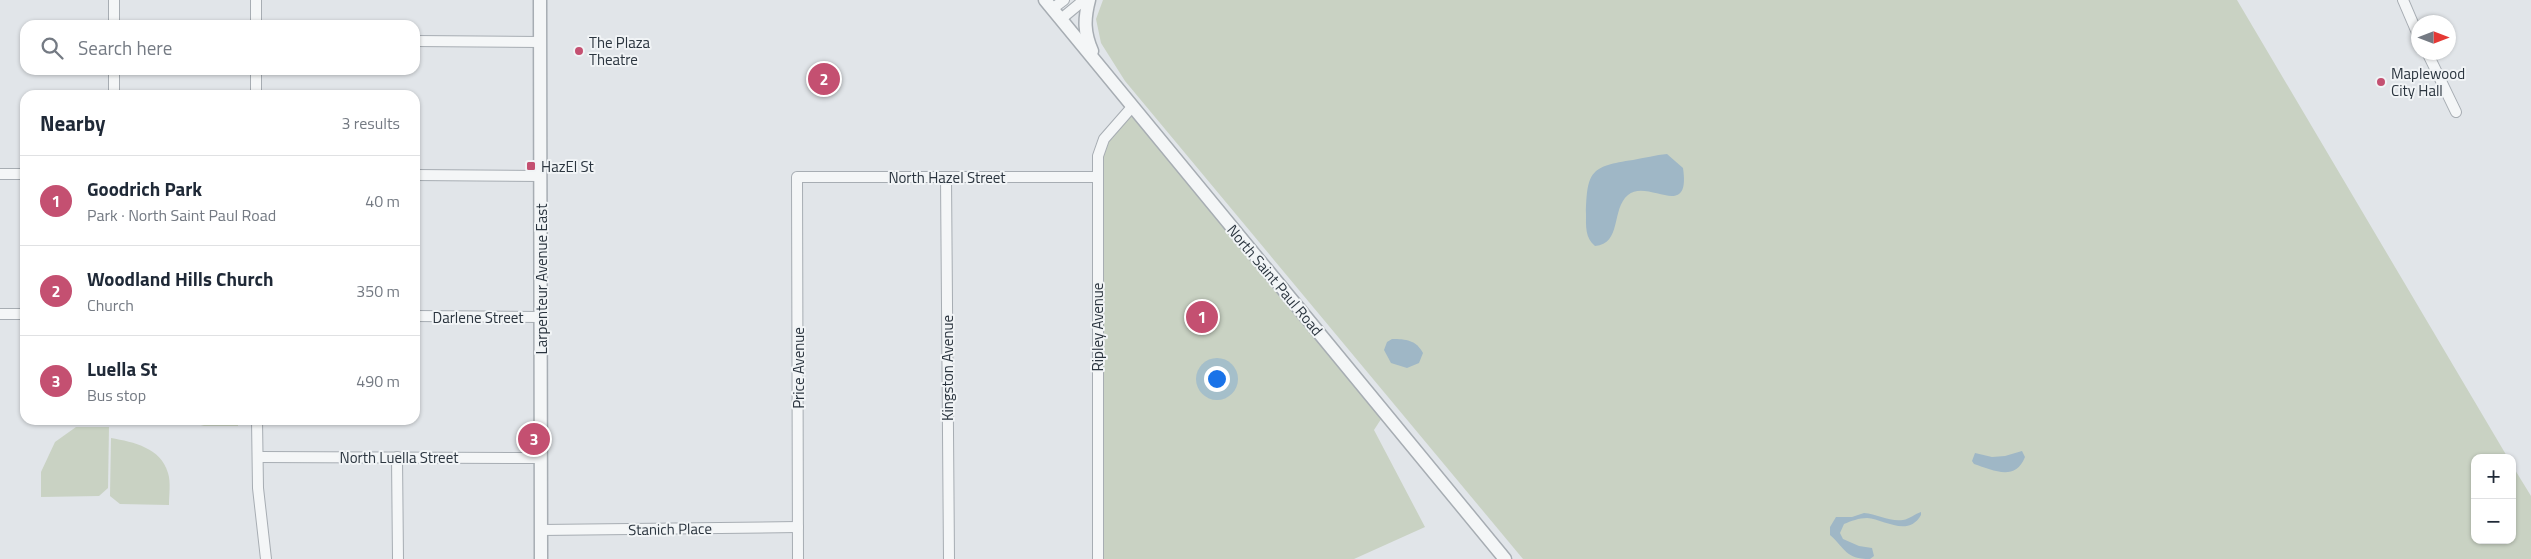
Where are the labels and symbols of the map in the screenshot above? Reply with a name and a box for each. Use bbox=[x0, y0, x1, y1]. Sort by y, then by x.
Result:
north arrow bbox=[2411, 15, 2456, 60]
place label: The Plaza Theatre bbox=[589, 31, 651, 71]
marker: The Plaza Theatre bbox=[573, 45, 585, 57]
pin: 2 bbox=[808, 60, 840, 98]
place label: Maplewood City Hall bbox=[2391, 62, 2465, 102]
marker: Maplewood City Hall bbox=[2375, 76, 2387, 88]
place label: HazEl St bbox=[541, 155, 595, 178]
marker: HazEl St bbox=[525, 160, 537, 172]
street label: North Hazel Street bbox=[888, 166, 1006, 189]
street label: Larpenteur Avenue East bbox=[530, 203, 553, 354]
street label: North Saint Paul Road bbox=[1222, 219, 1328, 341]
street label: Ripley Avenue bbox=[1086, 283, 1109, 371]
pin: 1 bbox=[1186, 298, 1218, 336]
street label: Darlene Street bbox=[432, 306, 524, 329]
street label: Kingston Avenue bbox=[936, 315, 959, 421]
street label: Price Avenue bbox=[787, 327, 810, 409]
your location bbox=[1204, 366, 1230, 392]
pin: 3 bbox=[518, 420, 550, 458]
street label: North Luella Street bbox=[340, 446, 459, 469]
street label: Stanich Place bbox=[628, 517, 712, 541]

